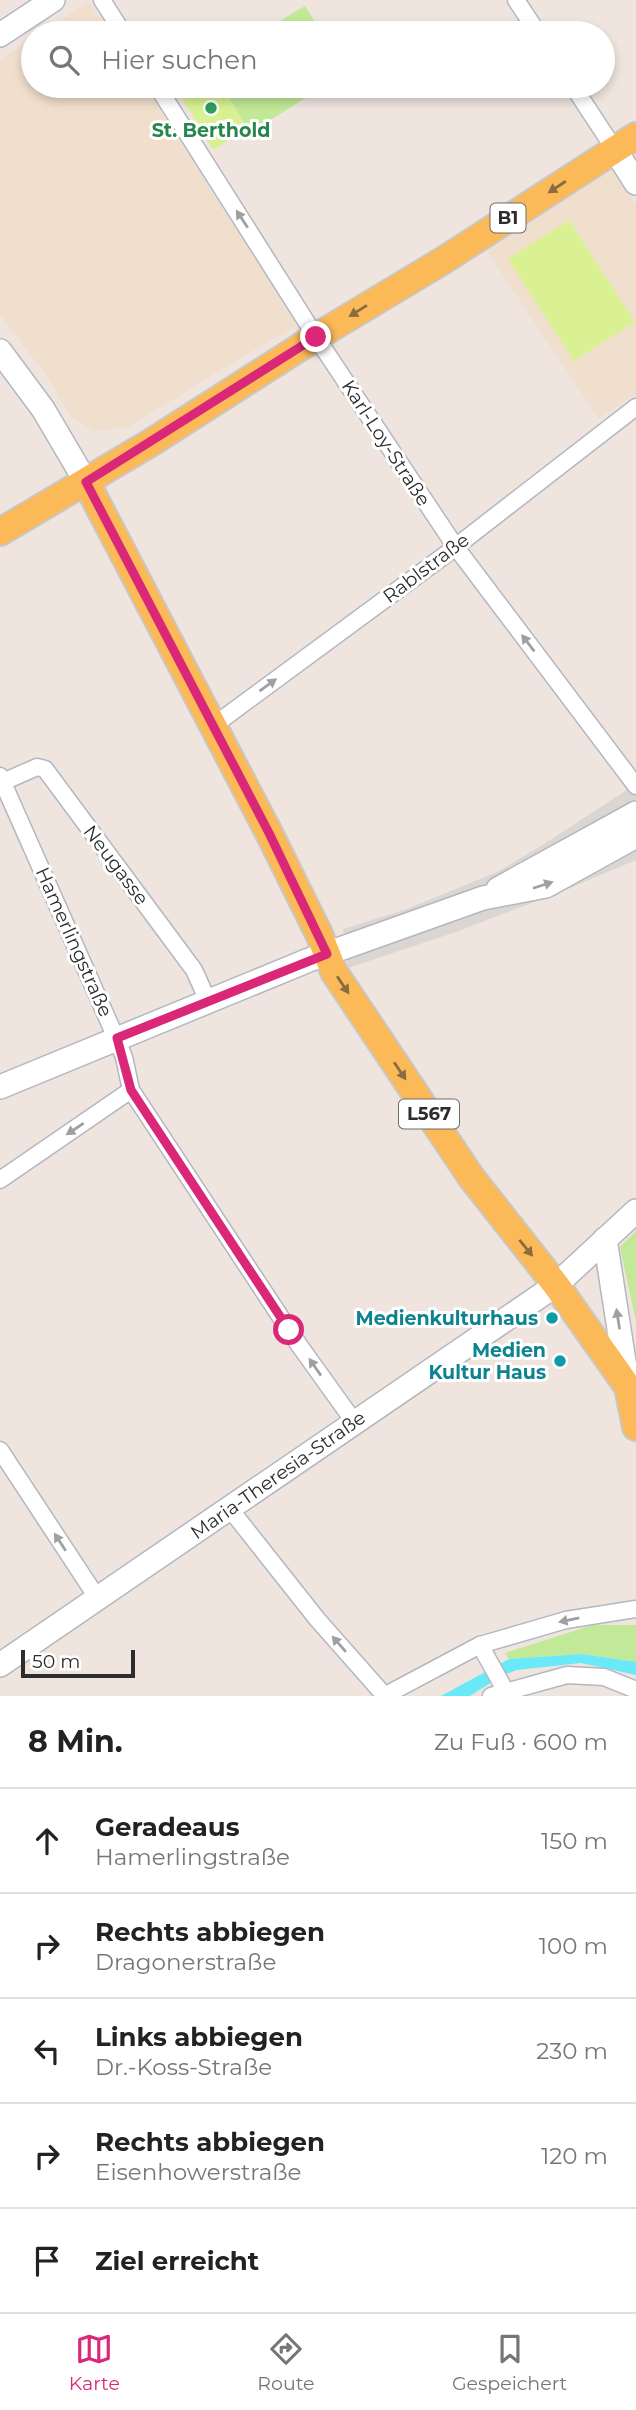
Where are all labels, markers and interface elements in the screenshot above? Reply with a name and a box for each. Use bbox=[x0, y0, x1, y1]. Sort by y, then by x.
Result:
search box bbox=[21, 21, 615, 98]
icon: search bbox=[45, 41, 83, 79]
text: Hier suchen bbox=[101, 44, 258, 76]
marker: St. Berthold bbox=[203, 100, 219, 116]
place label: St. Berthold bbox=[152, 119, 270, 142]
one-way arrow bbox=[548, 180, 567, 193]
road number: B1 bbox=[490, 204, 526, 232]
one-way arrow bbox=[235, 210, 248, 229]
one-way arrow bbox=[349, 305, 368, 317]
route end bbox=[300, 321, 331, 352]
street label: Karl-Loy-Straße bbox=[337, 376, 435, 510]
street label: Rablstraße bbox=[378, 528, 474, 608]
one-way arrow bbox=[520, 634, 535, 652]
one-way arrow bbox=[259, 679, 277, 693]
street label: Neugasse bbox=[79, 821, 153, 909]
street label: Hamerlingstraße bbox=[31, 864, 117, 1020]
one-way arrow bbox=[533, 879, 554, 889]
one-way arrow bbox=[336, 975, 349, 995]
one-way arrow bbox=[393, 1062, 407, 1080]
road number: L567 bbox=[399, 1100, 459, 1128]
one-way arrow bbox=[66, 1122, 84, 1136]
one-way arrow bbox=[519, 1239, 534, 1257]
place label: Medienkulturhaus bbox=[355, 1307, 538, 1330]
one-way arrow bbox=[612, 1308, 623, 1330]
marker: Medienkulturhaus bbox=[544, 1310, 560, 1326]
route start bbox=[273, 1314, 304, 1345]
place label: Medien Kultur Haus bbox=[428, 1339, 546, 1384]
marker: Medien Kultur Haus bbox=[552, 1353, 568, 1369]
one-way arrow bbox=[308, 1358, 322, 1376]
street label: Maria-Theresia-Straße bbox=[186, 1406, 370, 1544]
one-way arrow bbox=[54, 1532, 67, 1551]
one-way arrow bbox=[558, 1614, 580, 1625]
one-way arrow bbox=[332, 1636, 347, 1653]
scale bar bbox=[21, 1647, 135, 1679]
text: 50 m bbox=[32, 1650, 80, 1673]
text: 8 Min. bbox=[28, 1723, 123, 1760]
text: Zu Fuß · 600 m bbox=[434, 1728, 608, 1756]
text: Geradeaus bbox=[95, 1811, 240, 1843]
icon: ahead bbox=[28, 1822, 66, 1860]
text: 150 m bbox=[541, 1827, 608, 1855]
text: Hamerlingstraße bbox=[95, 1843, 290, 1871]
text: Rechts abbiegen bbox=[95, 1916, 325, 1948]
icon: right bbox=[28, 1927, 66, 1965]
text: 100 m bbox=[539, 1932, 608, 1960]
text: Dragonerstraße bbox=[95, 1948, 276, 1976]
text: Links abbiegen bbox=[95, 2021, 303, 2053]
icon: left bbox=[28, 2032, 66, 2070]
text: 230 m bbox=[536, 2037, 608, 2065]
text: Dr.-Koss-Straße bbox=[95, 2053, 272, 2081]
text: Rechts abbiegen bbox=[95, 2126, 325, 2158]
icon: right bbox=[28, 2137, 66, 2175]
text: 120 m bbox=[541, 2142, 608, 2170]
text: Eisenhowerstraße bbox=[95, 2158, 301, 2186]
icon: arrive bbox=[28, 2242, 66, 2280]
text: Ziel erreicht bbox=[95, 2245, 259, 2277]
tab: Karte bbox=[69, 2330, 120, 2395]
tab: Route bbox=[257, 2330, 315, 2395]
tab: Gespeichert bbox=[452, 2330, 567, 2395]

